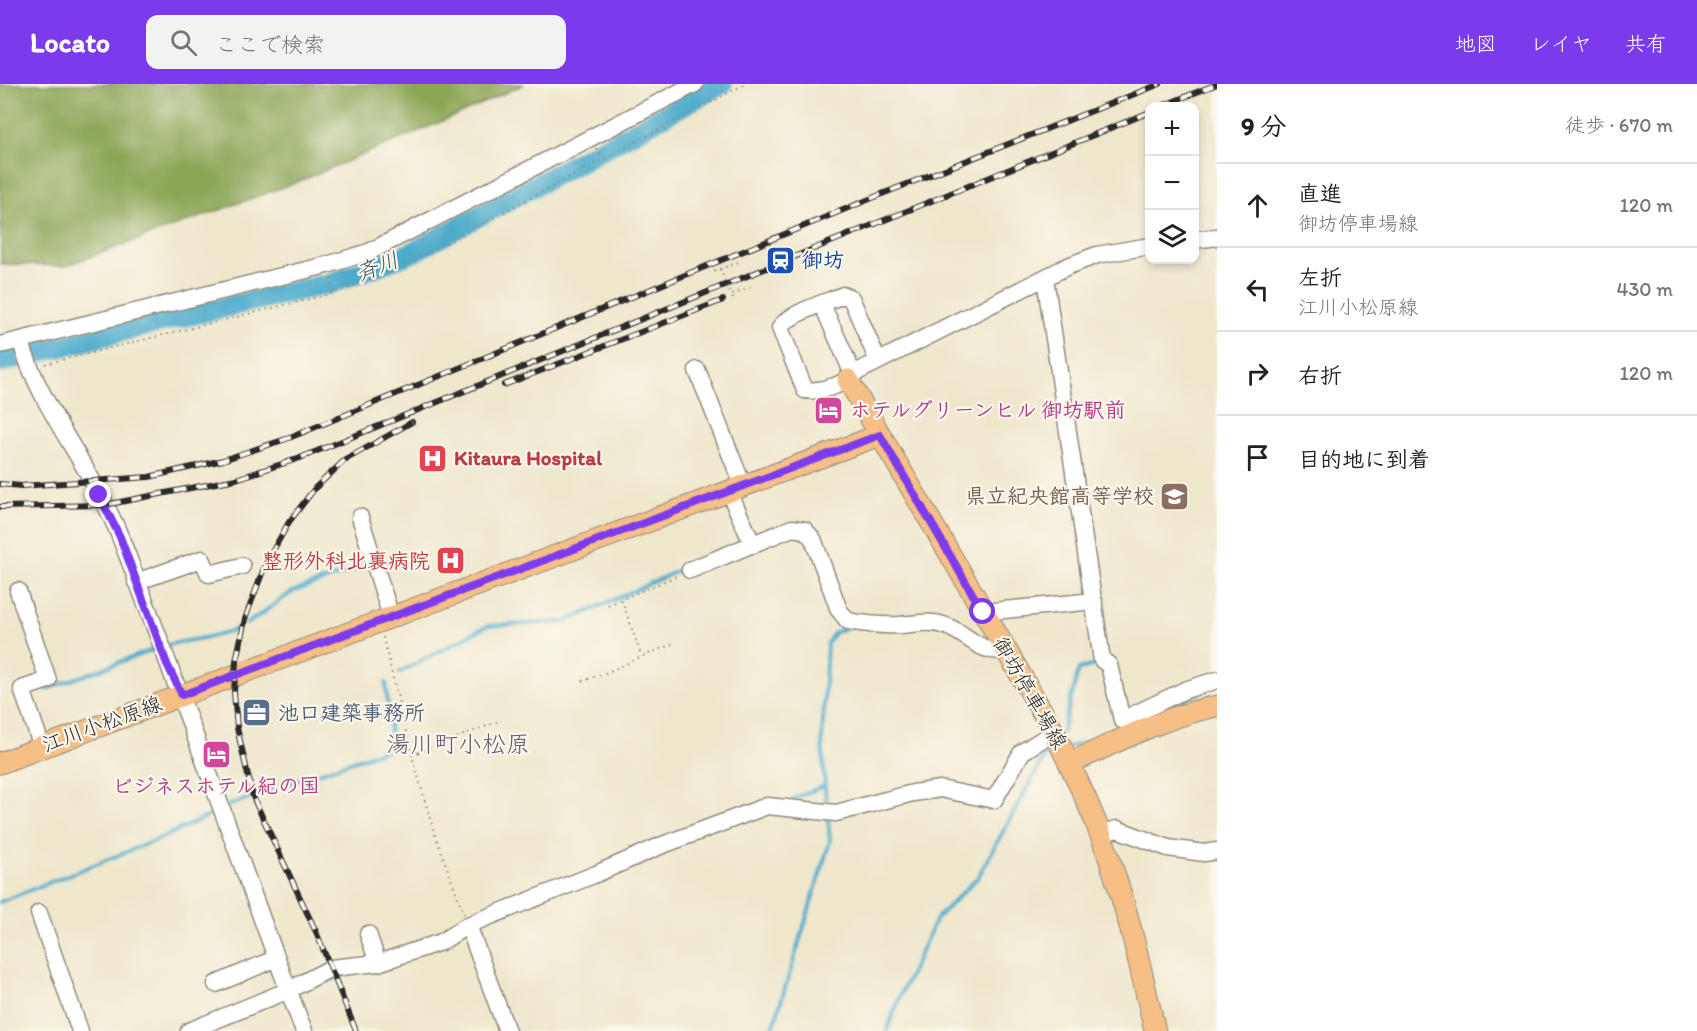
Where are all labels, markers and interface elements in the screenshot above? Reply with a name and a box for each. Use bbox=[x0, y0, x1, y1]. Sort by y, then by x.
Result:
search box bbox=[146, 15, 566, 69]
text: Locato bbox=[30, 25, 110, 59]
icon: search bbox=[167, 26, 200, 59]
text: ここで検索 bbox=[215, 31, 325, 58]
text: 地図 bbox=[1455, 31, 1497, 56]
text: レイヤ bbox=[1530, 31, 1592, 56]
text: 共有 bbox=[1625, 31, 1667, 56]
map controls bbox=[1145, 102, 1199, 264]
button: + bbox=[1145, 102, 1199, 156]
text: 9 分 bbox=[1241, 110, 1286, 142]
text: 徒歩 · 670 m bbox=[1565, 113, 1673, 137]
button: − bbox=[1145, 156, 1199, 210]
text: 直進 bbox=[1298, 180, 1342, 207]
icon: ahead bbox=[1241, 189, 1274, 222]
text: 120 m bbox=[1620, 193, 1673, 217]
button: layers bbox=[1145, 210, 1199, 264]
text: 御坊停車場線 bbox=[1298, 211, 1418, 235]
station icon: 御坊 bbox=[765, 244, 797, 276]
water label: 斉川 bbox=[352, 246, 403, 287]
place label: 御坊 bbox=[802, 247, 844, 272]
text: 左折 bbox=[1298, 264, 1342, 291]
icon: left bbox=[1241, 273, 1274, 306]
text: 430 m bbox=[1616, 277, 1673, 301]
text: 江川小松原線 bbox=[1298, 295, 1418, 319]
icon: right bbox=[1241, 357, 1274, 390]
text: 120 m bbox=[1620, 361, 1673, 385]
text: 右折 bbox=[1298, 362, 1342, 389]
hotel icon: ホテルグリーンヒル 御坊駅前 bbox=[813, 394, 845, 426]
place label: ホテルグリーンヒル 御坊駅前 bbox=[850, 397, 1126, 422]
icon: arrive bbox=[1241, 441, 1274, 474]
hospital icon: Kitaura Hospital bbox=[417, 442, 449, 474]
place label: Kitaura Hospital bbox=[454, 445, 603, 471]
text: 目的地に到着 bbox=[1298, 446, 1430, 473]
school or university icon: 県立紀央館高等学校 bbox=[1159, 480, 1191, 512]
route end bbox=[85, 481, 111, 507]
place label: 県立紀央館高等学校 bbox=[965, 483, 1154, 508]
hospital icon: 整形外科北裏病院 bbox=[435, 545, 467, 577]
place label: 整形外科北裏病院 bbox=[262, 548, 430, 573]
route start bbox=[969, 598, 995, 624]
street label: 御坊停車場線 bbox=[988, 632, 1073, 754]
street label: 江川小松原線 bbox=[38, 690, 165, 757]
office icon: 池口建築事務所 bbox=[241, 697, 273, 729]
place label: 池口建築事務所 bbox=[278, 700, 425, 725]
district label: 湯川町小松原 bbox=[386, 729, 530, 758]
hotel icon: ビジネスホテル紀の国 bbox=[200, 739, 232, 771]
place label: ビジネスホテル紀の国 bbox=[112, 773, 320, 798]

